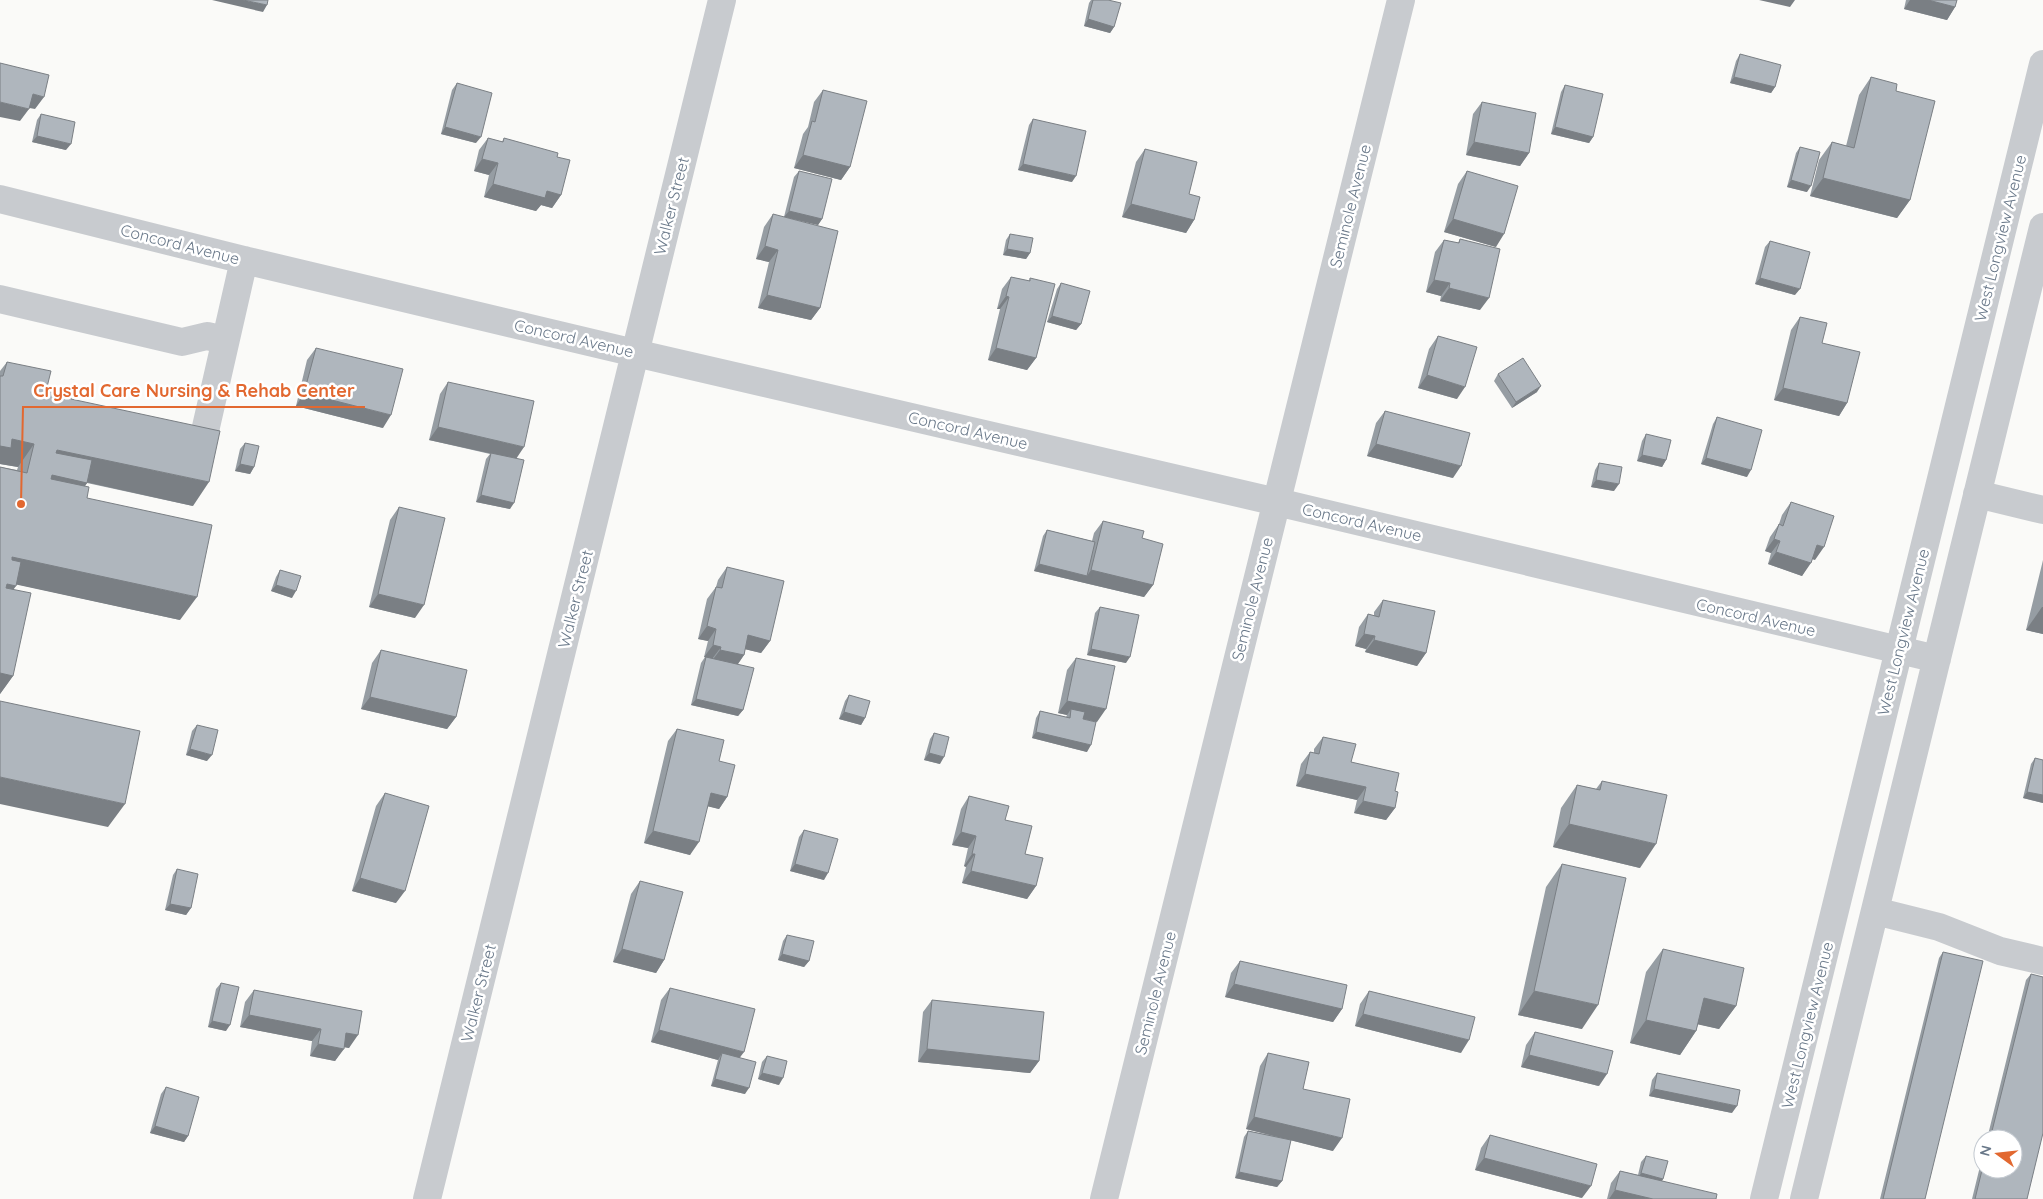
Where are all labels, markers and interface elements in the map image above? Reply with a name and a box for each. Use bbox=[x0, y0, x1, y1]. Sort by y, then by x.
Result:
street label: Seminole Avenue bbox=[1325, 142, 1375, 270]
street label: West Longview Avenue bbox=[1970, 153, 2030, 323]
street label: Walker Street bbox=[649, 155, 693, 257]
street label: Concord Avenue bbox=[118, 220, 242, 268]
street label: Concord Avenue bbox=[512, 315, 636, 361]
callout: Crystal Care Nursing & Rehab Center bbox=[23, 374, 365, 407]
text: Crystal Care Nursing & Rehab Center bbox=[33, 379, 355, 402]
street label: Concord Avenue bbox=[906, 407, 1030, 453]
street label: Concord Avenue bbox=[1300, 499, 1424, 545]
street label: Seminole Avenue bbox=[1227, 535, 1277, 663]
street label: West Longview Avenue bbox=[1873, 547, 1933, 717]
street label: Walker Street bbox=[553, 548, 597, 650]
street label: Concord Avenue bbox=[1694, 594, 1818, 640]
street label: Seminole Avenue bbox=[1130, 929, 1180, 1057]
street label: West Longview Avenue bbox=[1777, 940, 1837, 1110]
street label: Walker Street bbox=[456, 942, 500, 1044]
north arrow bbox=[1973, 1129, 2023, 1179]
text: N bbox=[1975, 1143, 1995, 1158]

